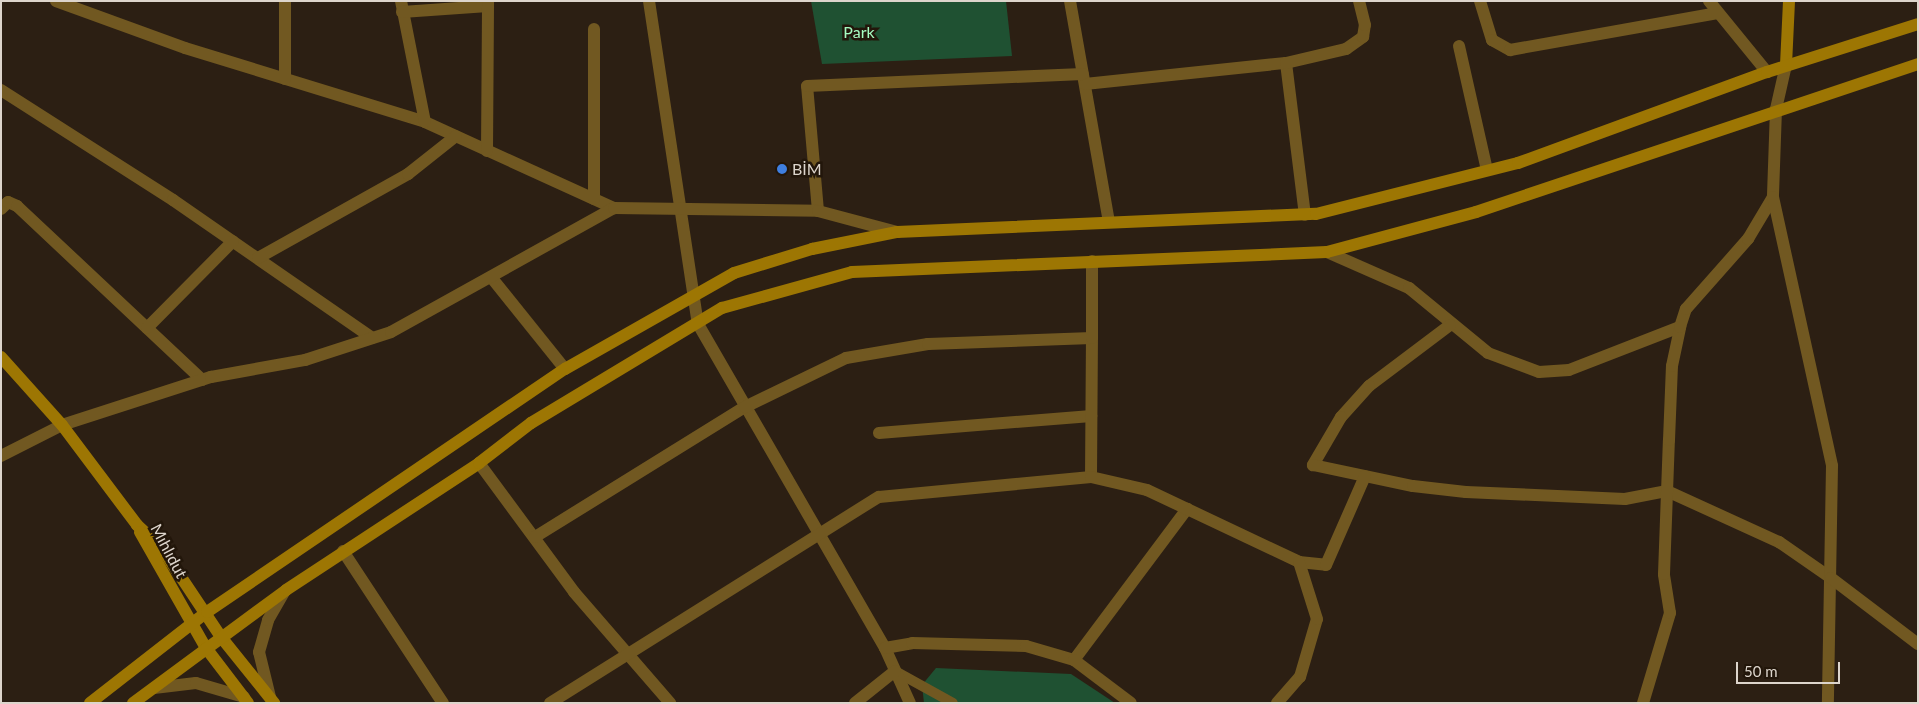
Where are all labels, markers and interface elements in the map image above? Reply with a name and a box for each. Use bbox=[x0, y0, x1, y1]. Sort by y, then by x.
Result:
park label: Park bbox=[843, 22, 875, 42]
place label: BİM bbox=[792, 159, 822, 179]
marker: BİM bbox=[776, 163, 788, 175]
street label: Mıhlıdut bbox=[147, 521, 191, 581]
scale bar bbox=[1739, 652, 1843, 684]
text: 50 m bbox=[1744, 662, 1778, 680]

